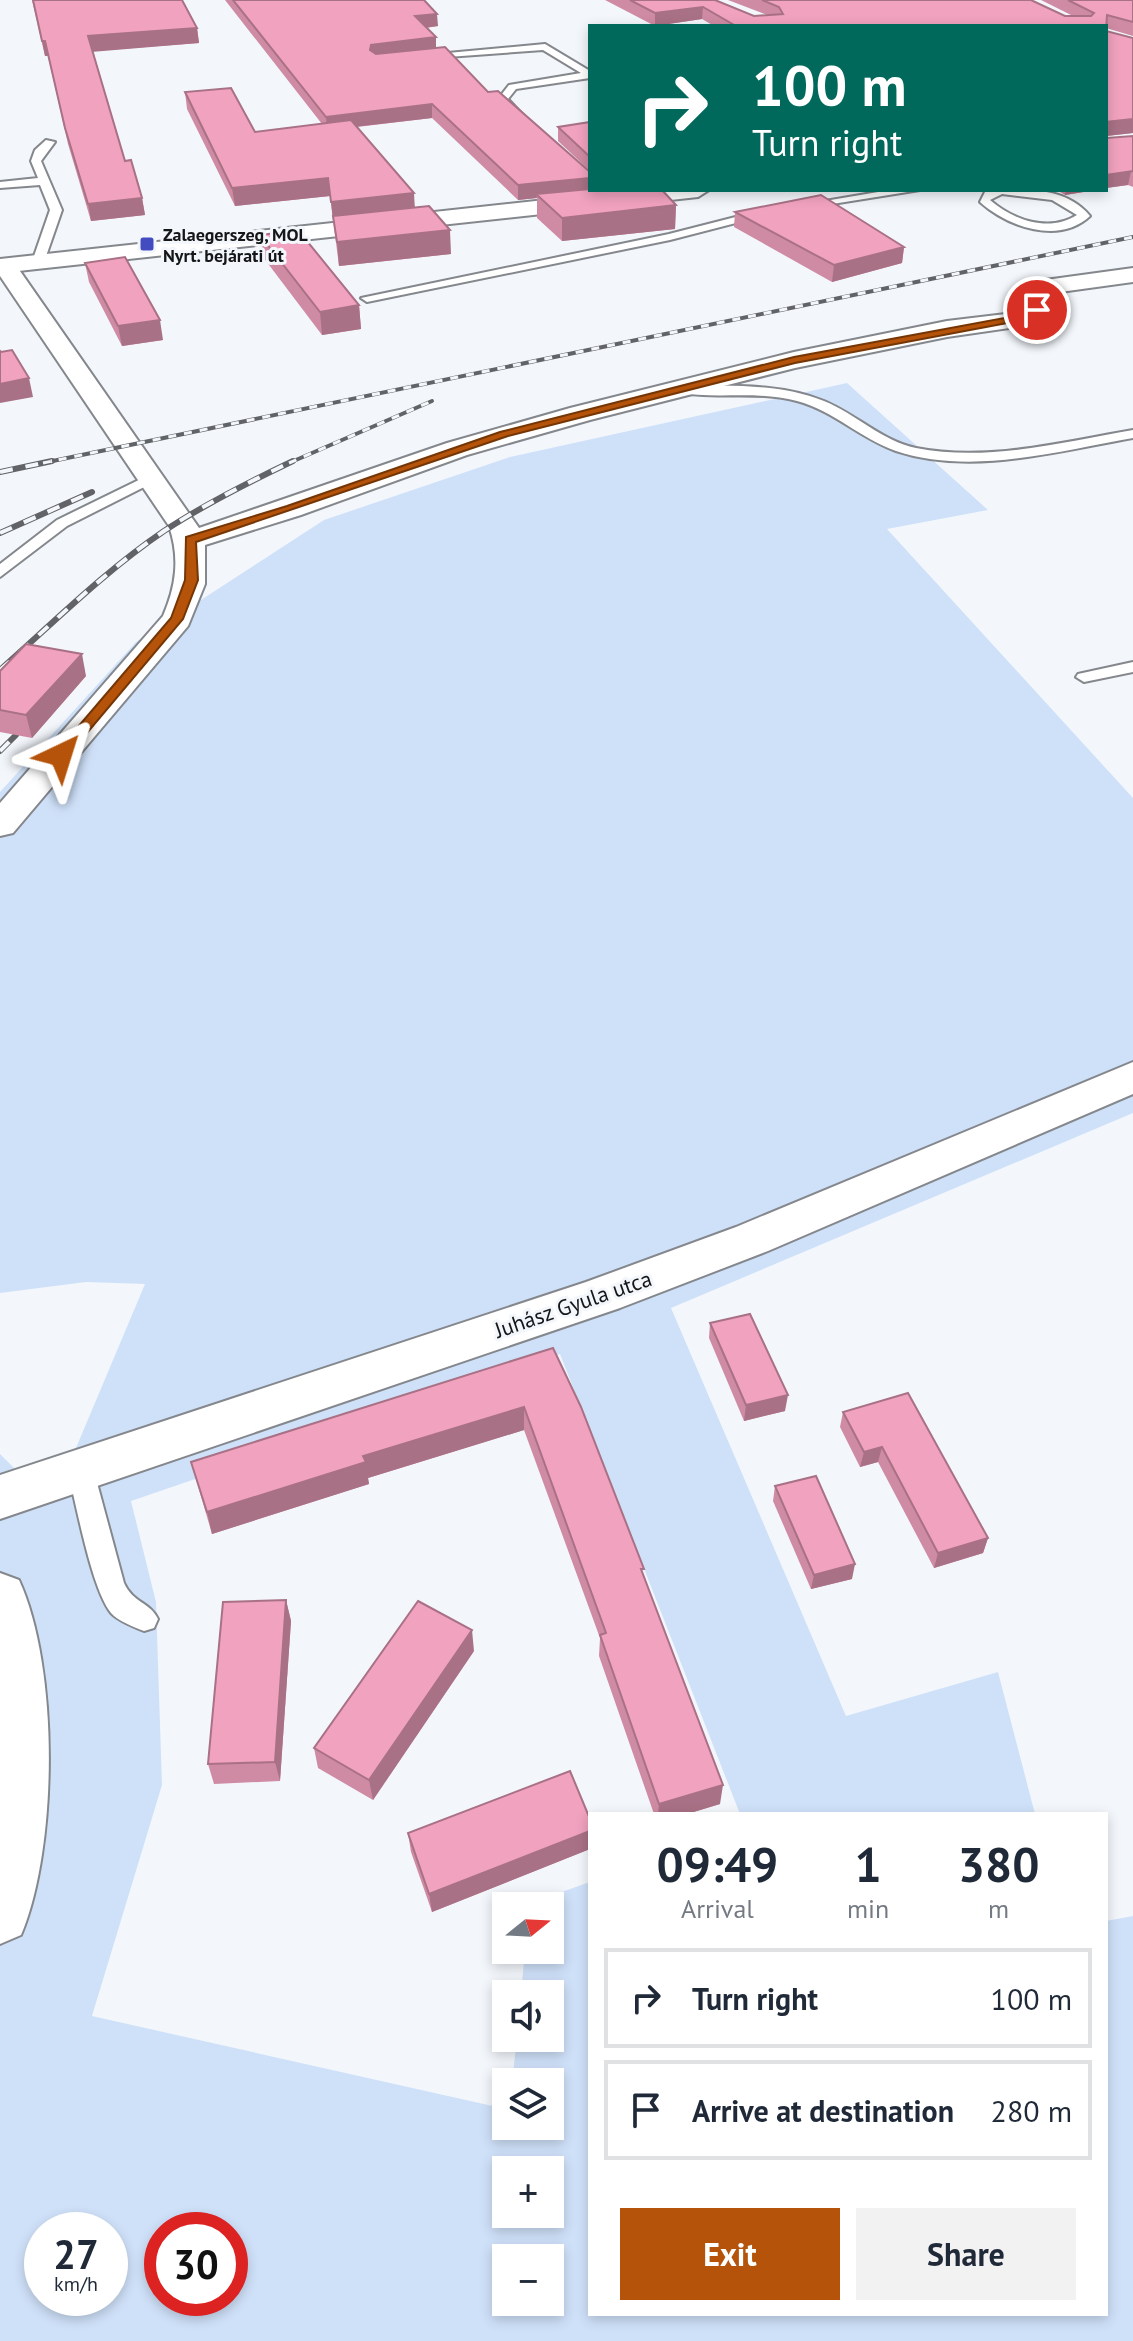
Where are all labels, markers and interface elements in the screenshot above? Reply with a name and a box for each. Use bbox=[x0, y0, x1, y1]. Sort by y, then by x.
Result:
text: 100 m bbox=[752, 49, 907, 121]
icon: right bbox=[620, 56, 724, 160]
text: Turn right bbox=[752, 119, 902, 166]
place label: Zalaegerszeg, MOL Nyrt. bejárati út bbox=[163, 223, 309, 267]
marker: Zalaegerszeg, MOL Nyrt. bejárati út bbox=[138, 235, 156, 253]
pin bbox=[1003, 276, 1071, 344]
icon: arrive bbox=[1015, 288, 1059, 332]
position arrow bbox=[19, 713, 103, 797]
street label: Juhász Gyula utca bbox=[490, 1264, 655, 1344]
text: 09:49 bbox=[657, 1833, 778, 1895]
text: 1 bbox=[854, 1833, 882, 1895]
text: 380 bbox=[958, 1833, 1039, 1895]
north arrow bbox=[492, 1892, 564, 1964]
map controls bbox=[492, 1892, 564, 2316]
text: Arrival bbox=[681, 1892, 754, 1925]
text: min bbox=[847, 1892, 889, 1925]
text: m bbox=[988, 1892, 1009, 1925]
icon: right bbox=[624, 1976, 668, 2020]
text: Turn right bbox=[692, 1979, 818, 2018]
text: 100 m bbox=[991, 1979, 1072, 2018]
button: sound bbox=[492, 1980, 564, 2052]
button: layers bbox=[492, 2068, 564, 2140]
icon: arrive bbox=[624, 2088, 668, 2132]
text: Arrive at destination bbox=[692, 2091, 954, 2130]
text: 280 m bbox=[991, 2091, 1072, 2130]
button: + bbox=[492, 2156, 564, 2228]
button: Exit bbox=[620, 2208, 840, 2300]
button: Share bbox=[856, 2208, 1076, 2300]
speed limit sign: 30 bbox=[144, 2212, 248, 2316]
text: 27 bbox=[53, 2228, 99, 2280]
button: − bbox=[492, 2244, 564, 2316]
text: km/h bbox=[54, 2271, 98, 2297]

